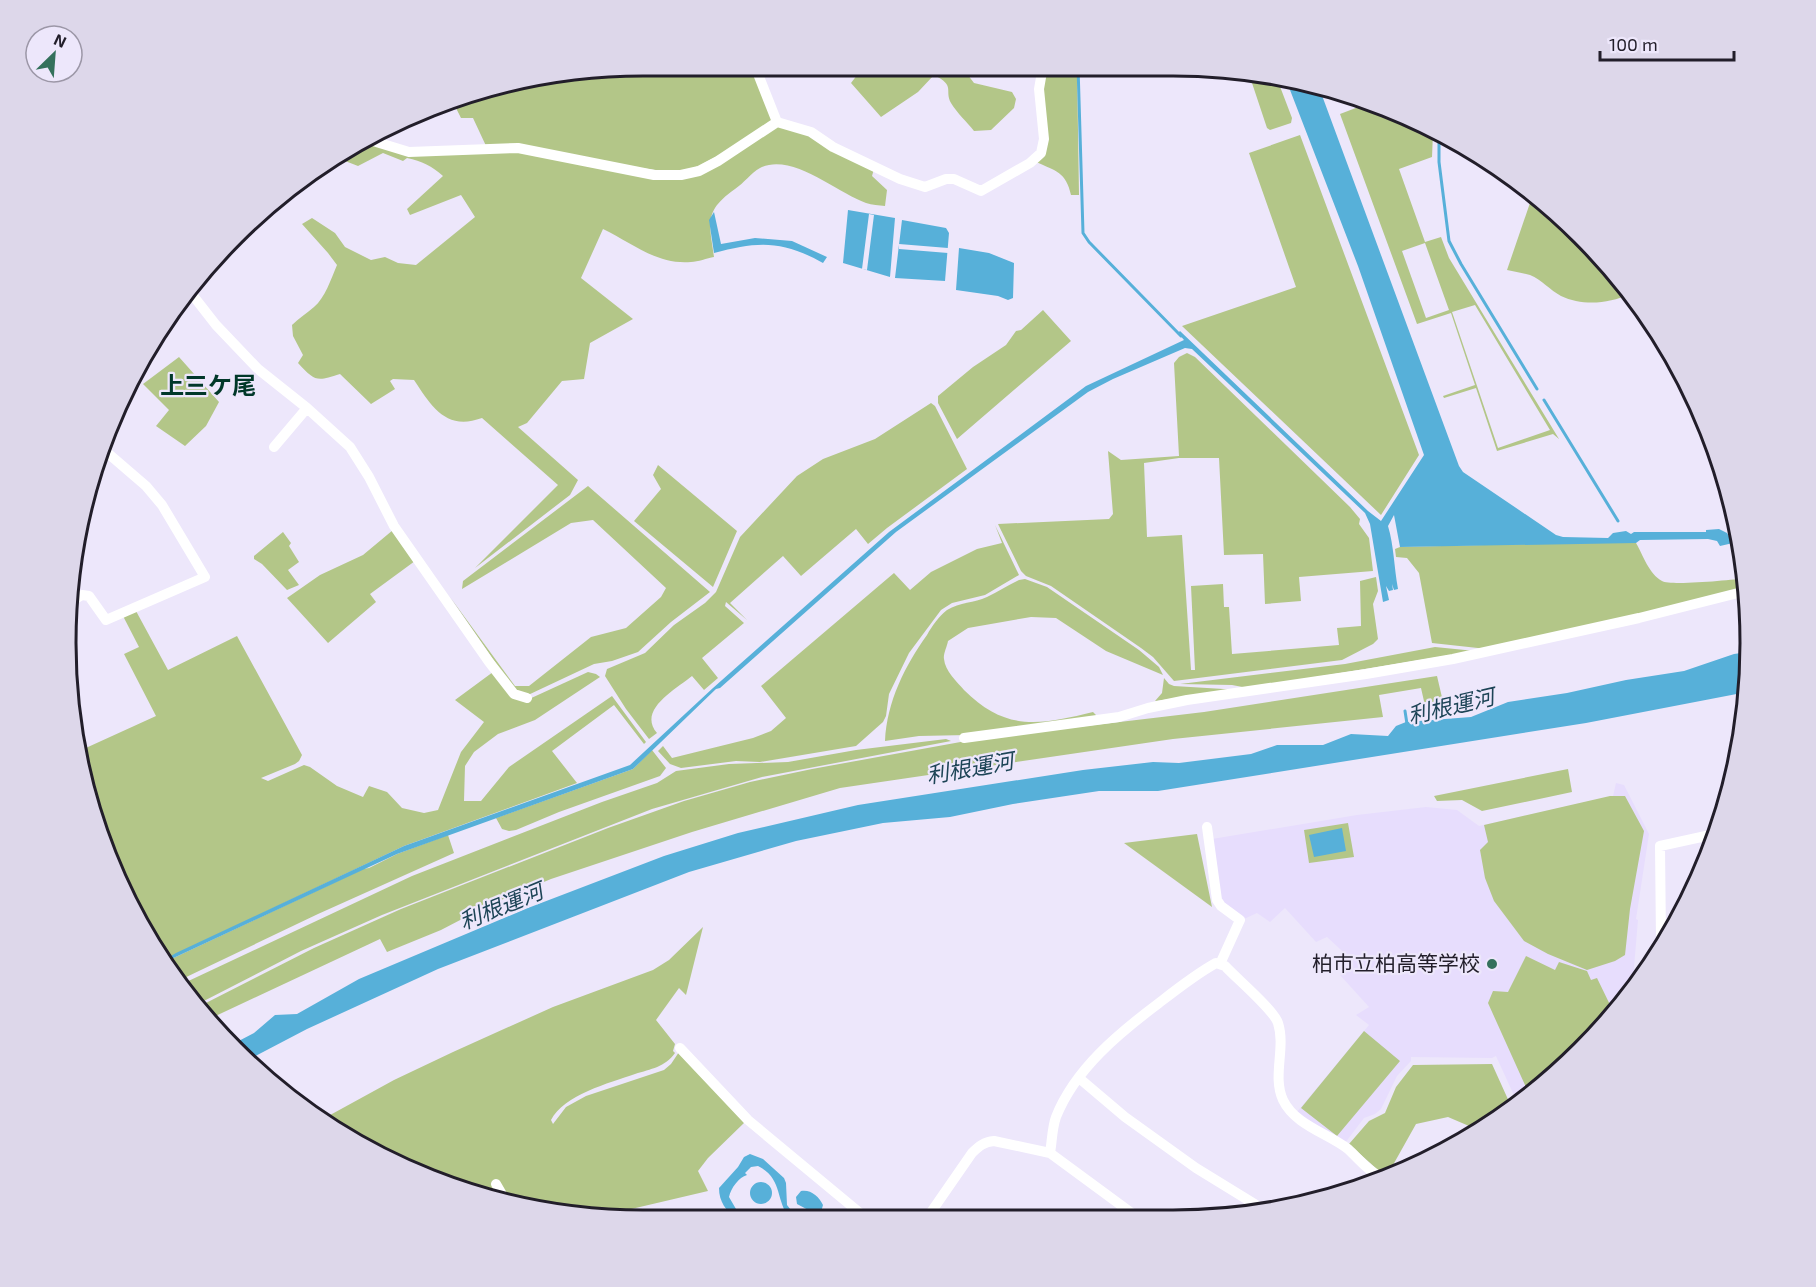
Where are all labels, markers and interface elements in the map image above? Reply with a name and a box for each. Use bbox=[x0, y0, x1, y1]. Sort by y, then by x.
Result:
north arrow bbox=[24, 24, 84, 84]
scale bar bbox=[1600, 24, 1734, 62]
text: N bbox=[51, 29, 70, 51]
text: 100 m bbox=[1609, 33, 1658, 55]
district label: 上三ケ尾 bbox=[160, 370, 256, 399]
water label: 利根運河 bbox=[1405, 682, 1500, 728]
water label: 利根運河 bbox=[924, 746, 1019, 787]
water label: 利根運河 bbox=[455, 875, 550, 934]
place label: 柏市立柏高等学校 bbox=[1312, 950, 1480, 975]
marker: 柏市立柏高等学校 bbox=[1485, 957, 1499, 971]

